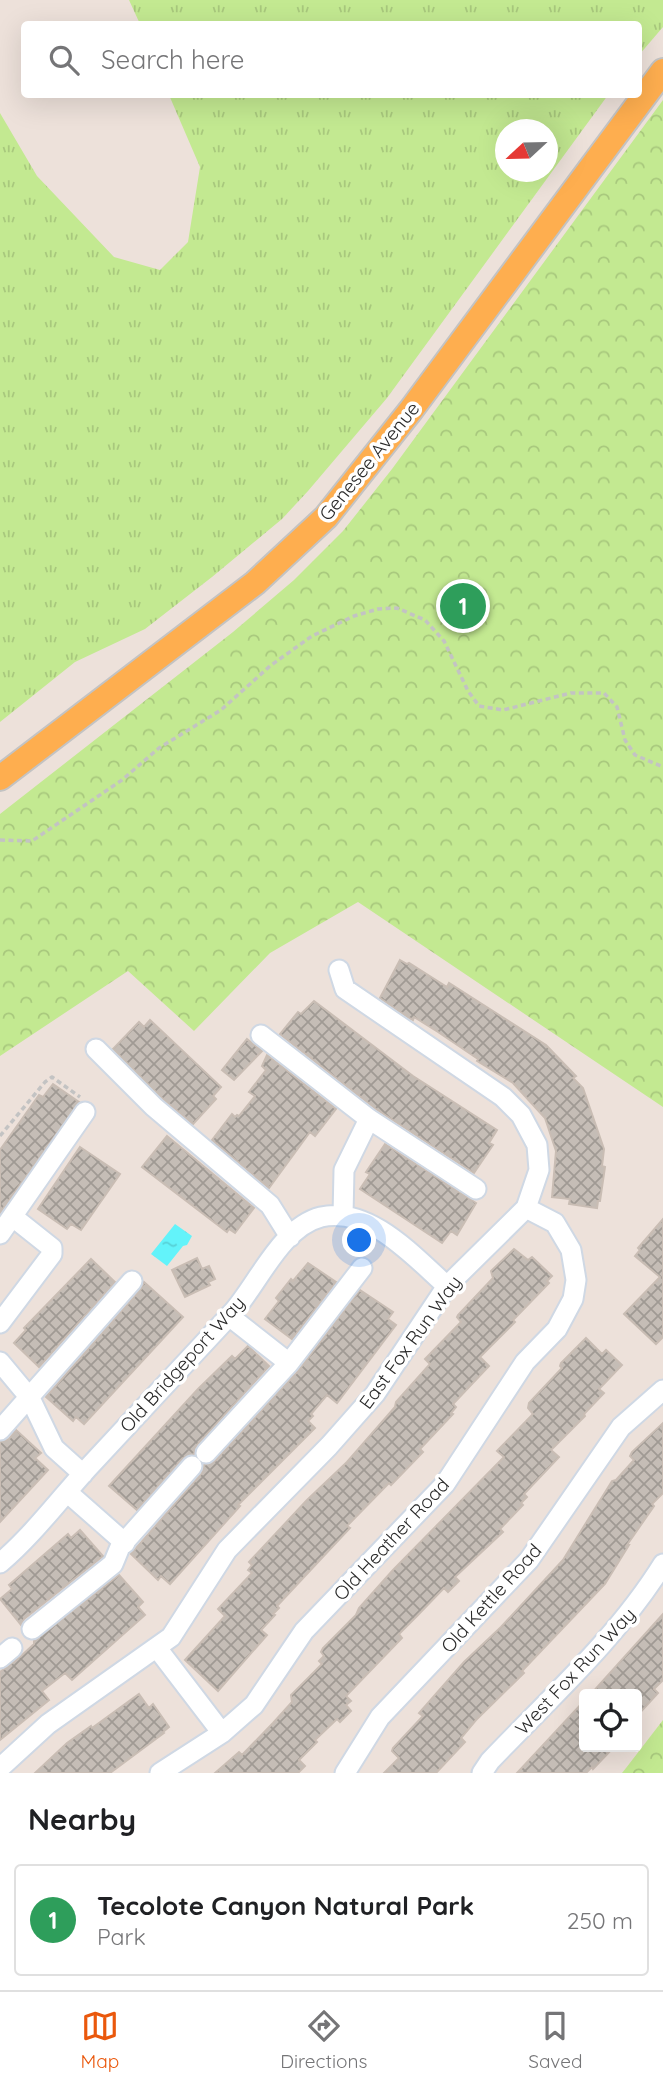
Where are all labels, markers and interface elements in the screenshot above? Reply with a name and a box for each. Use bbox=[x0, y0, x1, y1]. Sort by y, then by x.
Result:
search box bbox=[21, 21, 642, 98]
icon: search bbox=[45, 41, 83, 79]
text: Search here bbox=[101, 43, 245, 76]
north arrow bbox=[495, 119, 558, 182]
street label: Genesee Avenue bbox=[314, 397, 424, 525]
pin: 1 bbox=[440, 580, 486, 632]
your location bbox=[342, 1223, 376, 1257]
street label: East Fox Run Way bbox=[354, 1271, 466, 1413]
street label: Old Bridgeport Way bbox=[114, 1291, 250, 1437]
street label: Old Heather Road bbox=[328, 1473, 454, 1605]
street label: Old Kettle Road bbox=[436, 1538, 546, 1658]
street label: West Fox Run Way bbox=[510, 1602, 640, 1740]
map controls bbox=[579, 1689, 642, 1752]
button: locate bbox=[579, 1689, 642, 1752]
text: Nearby bbox=[28, 1800, 136, 1838]
text: Tecolote Canyon Natural Park bbox=[97, 1889, 474, 1922]
text: 1 bbox=[49, 1906, 57, 1935]
text: 250 m bbox=[567, 1906, 633, 1935]
text: Park bbox=[97, 1922, 146, 1951]
tab: Map bbox=[81, 2007, 119, 2073]
tab: Directions bbox=[280, 2007, 367, 2073]
tab: Saved bbox=[528, 2007, 583, 2073]

